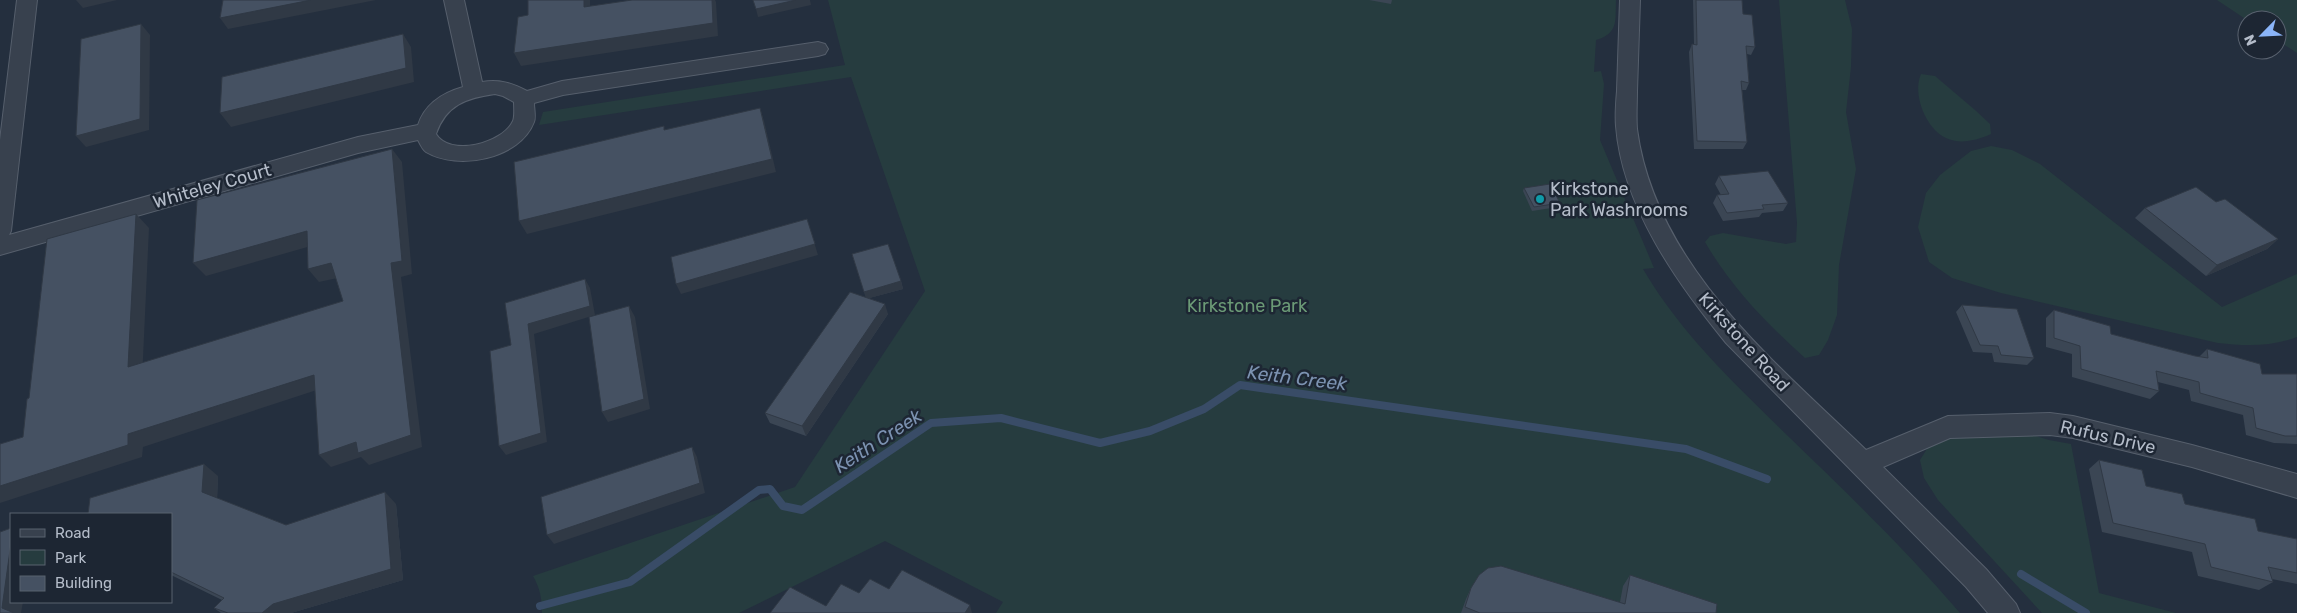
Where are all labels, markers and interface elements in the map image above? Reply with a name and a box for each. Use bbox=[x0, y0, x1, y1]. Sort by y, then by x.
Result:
north arrow bbox=[2237, 10, 2287, 60]
text: N bbox=[2241, 32, 2260, 48]
street label: Whiteley Court bbox=[150, 159, 274, 213]
place label: Kirkstone Park Washrooms bbox=[1550, 178, 1688, 221]
marker: Kirkstone Park Washrooms bbox=[1534, 193, 1546, 205]
street label: Kirkstone Road bbox=[1694, 288, 1794, 396]
park label: Kirkstone Park bbox=[1187, 295, 1308, 317]
water label: Keith Creek bbox=[1246, 360, 1348, 396]
water label: Keith Creek bbox=[830, 404, 926, 478]
street label: Rufus Drive bbox=[2058, 415, 2158, 459]
legend bbox=[10, 513, 172, 603]
text: Road bbox=[55, 524, 91, 542]
text: Park bbox=[55, 549, 86, 567]
text: Building bbox=[55, 574, 112, 592]

